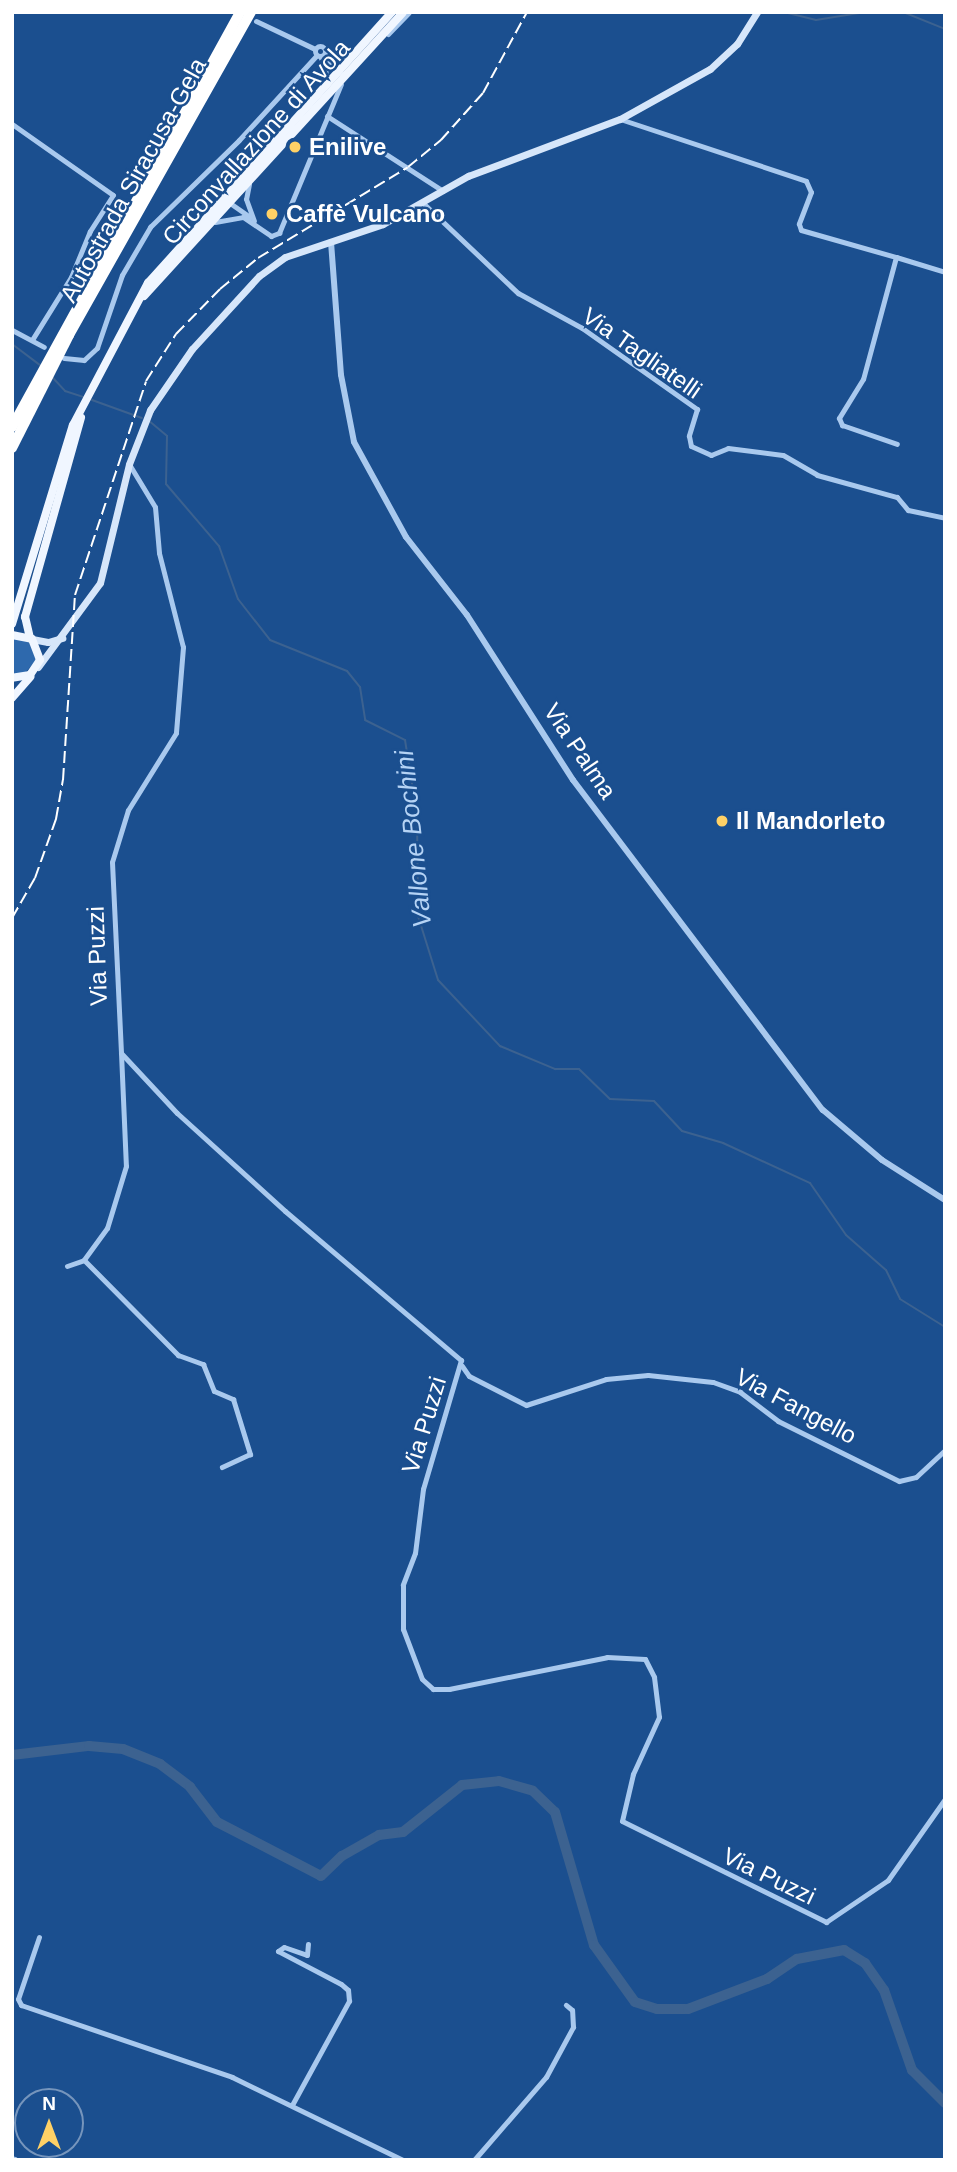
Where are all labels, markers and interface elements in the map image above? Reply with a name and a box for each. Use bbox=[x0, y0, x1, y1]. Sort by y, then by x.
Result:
street label: Circonvallazione di Avola bbox=[156, 33, 356, 251]
street label: Autostrada Siracusa-Gela bbox=[54, 53, 212, 307]
place label: Enilive bbox=[309, 133, 386, 161]
marker: Enilive bbox=[287, 139, 303, 155]
place label: Caffè Vulcano bbox=[286, 200, 445, 228]
marker: Caffè Vulcano bbox=[264, 206, 280, 222]
street label: Via Tagliatelli bbox=[577, 301, 707, 405]
street label: Via Palma bbox=[538, 698, 622, 804]
water label: Vallone Bochini bbox=[389, 749, 439, 929]
place label: Il Mandorleto bbox=[736, 807, 885, 835]
marker: Il Mandorleto bbox=[714, 813, 730, 829]
street label: Via Puzzi bbox=[81, 906, 113, 1006]
street label: Via Fangello bbox=[731, 1362, 861, 1450]
street label: Via Puzzi bbox=[396, 1373, 452, 1477]
street label: Via Puzzi bbox=[718, 1841, 820, 1911]
north arrow bbox=[14, 2088, 84, 2158]
text: N bbox=[42, 2093, 56, 2114]

